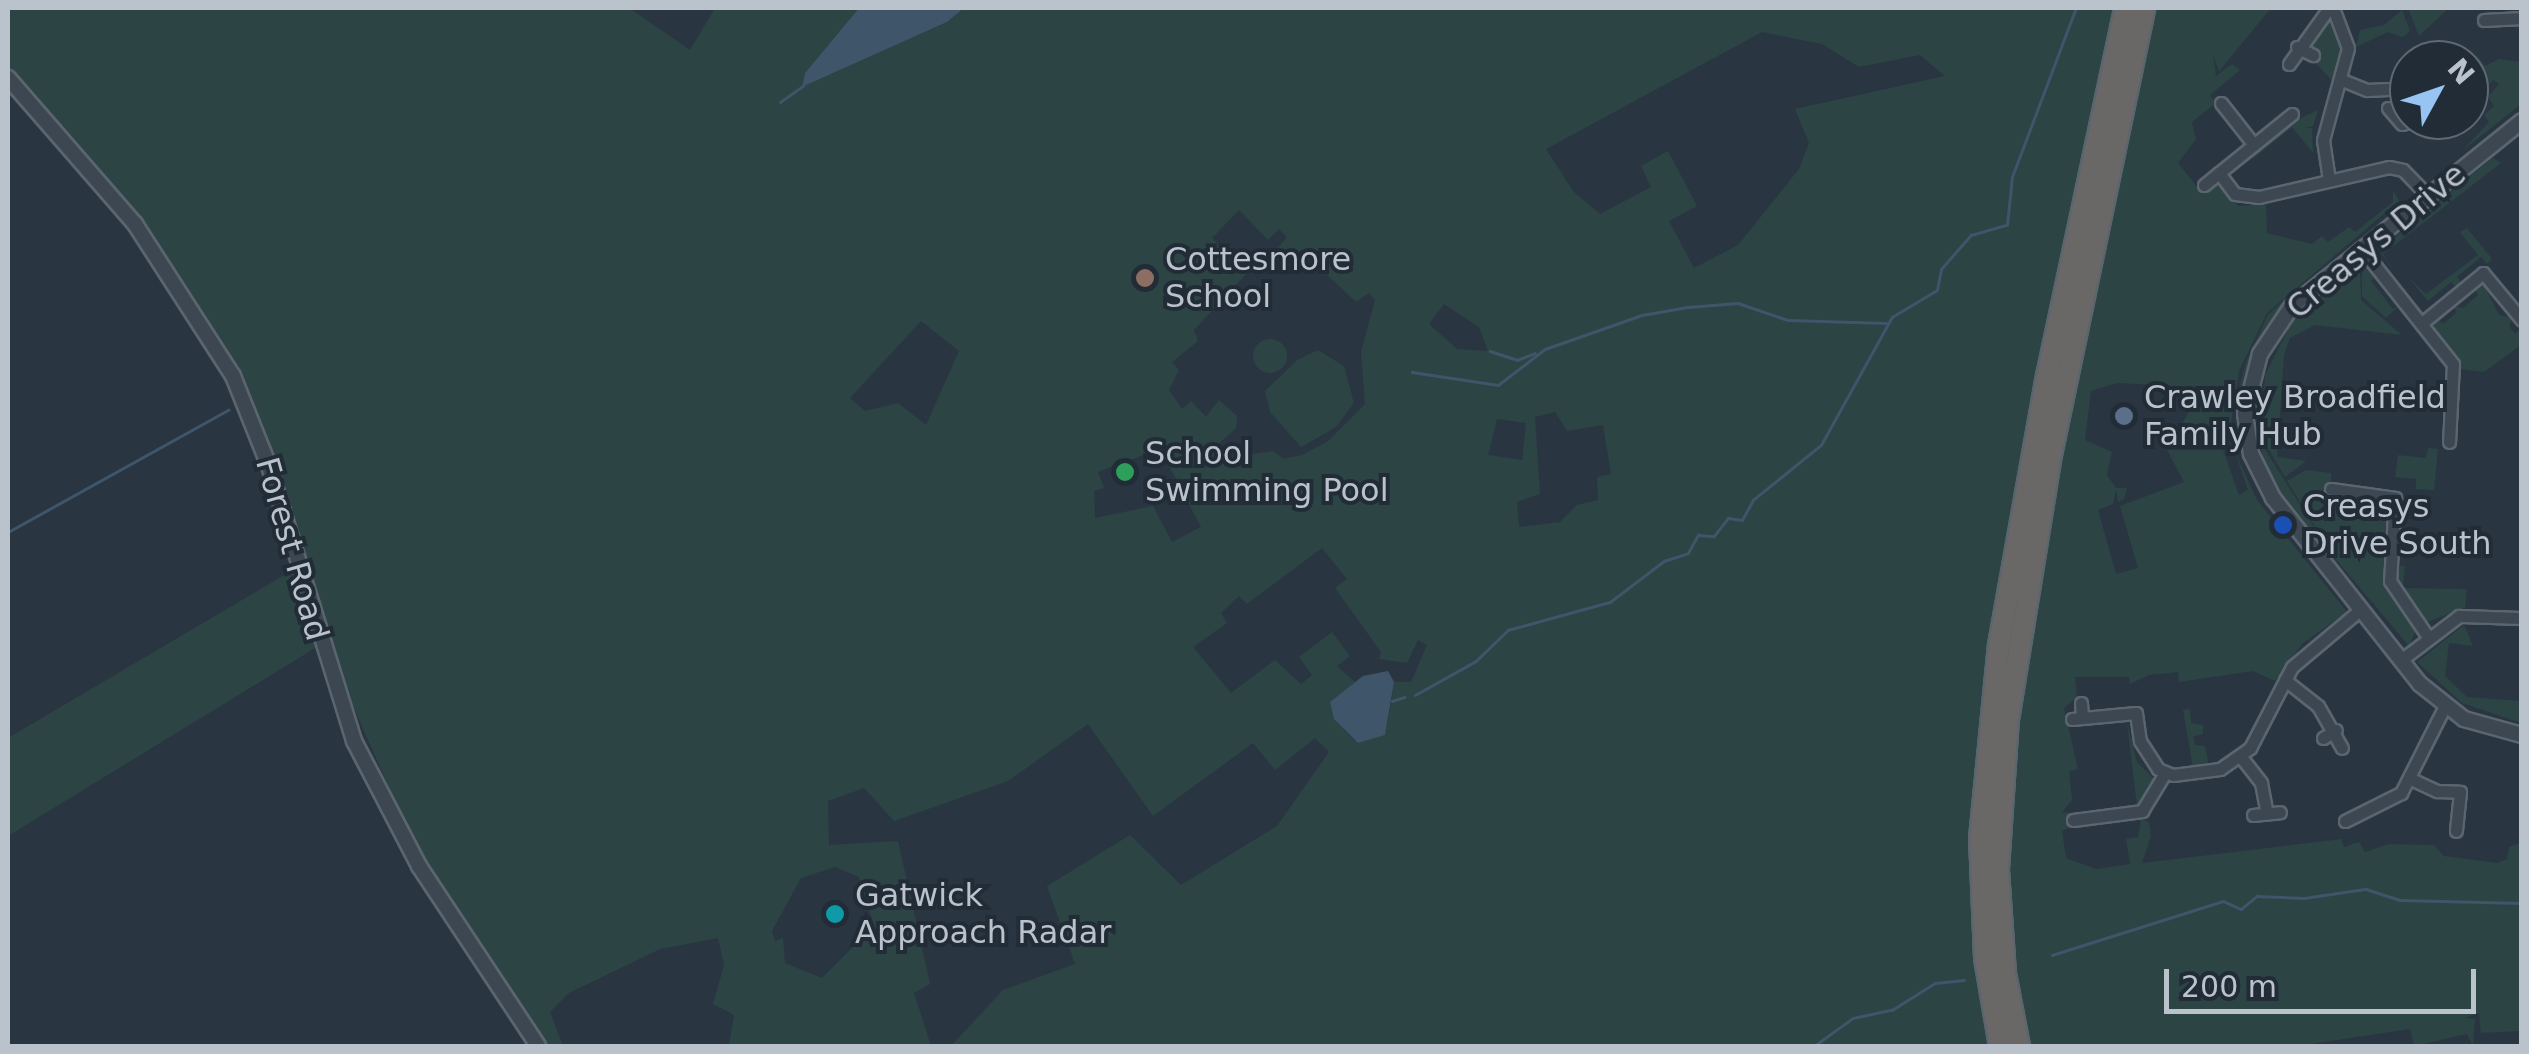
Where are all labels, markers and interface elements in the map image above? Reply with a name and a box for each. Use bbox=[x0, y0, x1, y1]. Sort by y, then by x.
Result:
north arrow bbox=[2389, 40, 2489, 140]
text: N bbox=[2441, 52, 2481, 91]
street label: Creasys Drive bbox=[2279, 155, 2473, 327]
place label: Cottesmore School bbox=[1165, 241, 1351, 316]
marker: Cottesmore School bbox=[1134, 267, 1156, 289]
place label: Crawley Broadfield Family Hub bbox=[2144, 379, 2446, 454]
marker: Crawley Broadfield Family Hub bbox=[2113, 405, 2135, 427]
place label: School Swimming Pool bbox=[1145, 435, 1389, 510]
street label: Forest Road bbox=[248, 453, 336, 645]
marker: School Swimming Pool bbox=[1114, 461, 1136, 483]
place label: Creasys Drive South bbox=[2303, 488, 2491, 563]
marker: Creasys Drive South bbox=[2272, 514, 2294, 536]
place label: Gatwick Approach Radar bbox=[855, 877, 1111, 952]
marker: Gatwick Approach Radar bbox=[824, 903, 846, 925]
scale bar bbox=[2169, 949, 2482, 1011]
text: 200 m bbox=[2181, 969, 2277, 1004]

